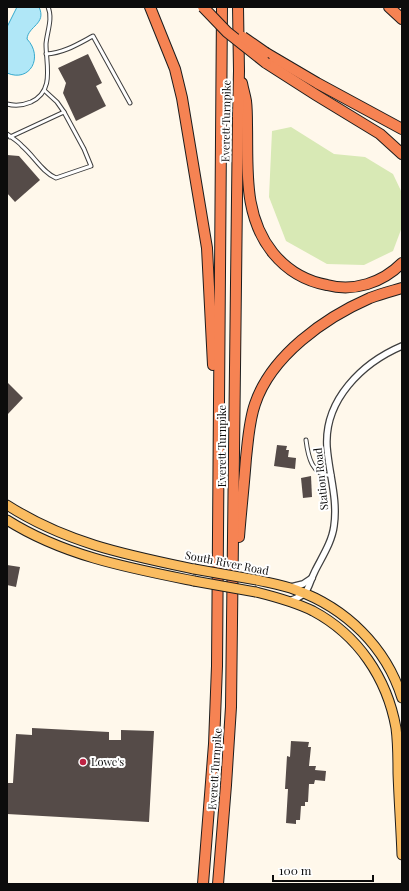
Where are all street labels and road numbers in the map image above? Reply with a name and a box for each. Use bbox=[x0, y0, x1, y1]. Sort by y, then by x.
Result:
street label: Everett Turnpike bbox=[217, 79, 234, 162]
street label: Everett Turnpike bbox=[214, 404, 229, 487]
street label: Station Road bbox=[310, 446, 331, 511]
street label: South River Road bbox=[184, 547, 271, 578]
street label: Everett Turnpike bbox=[204, 727, 225, 811]

